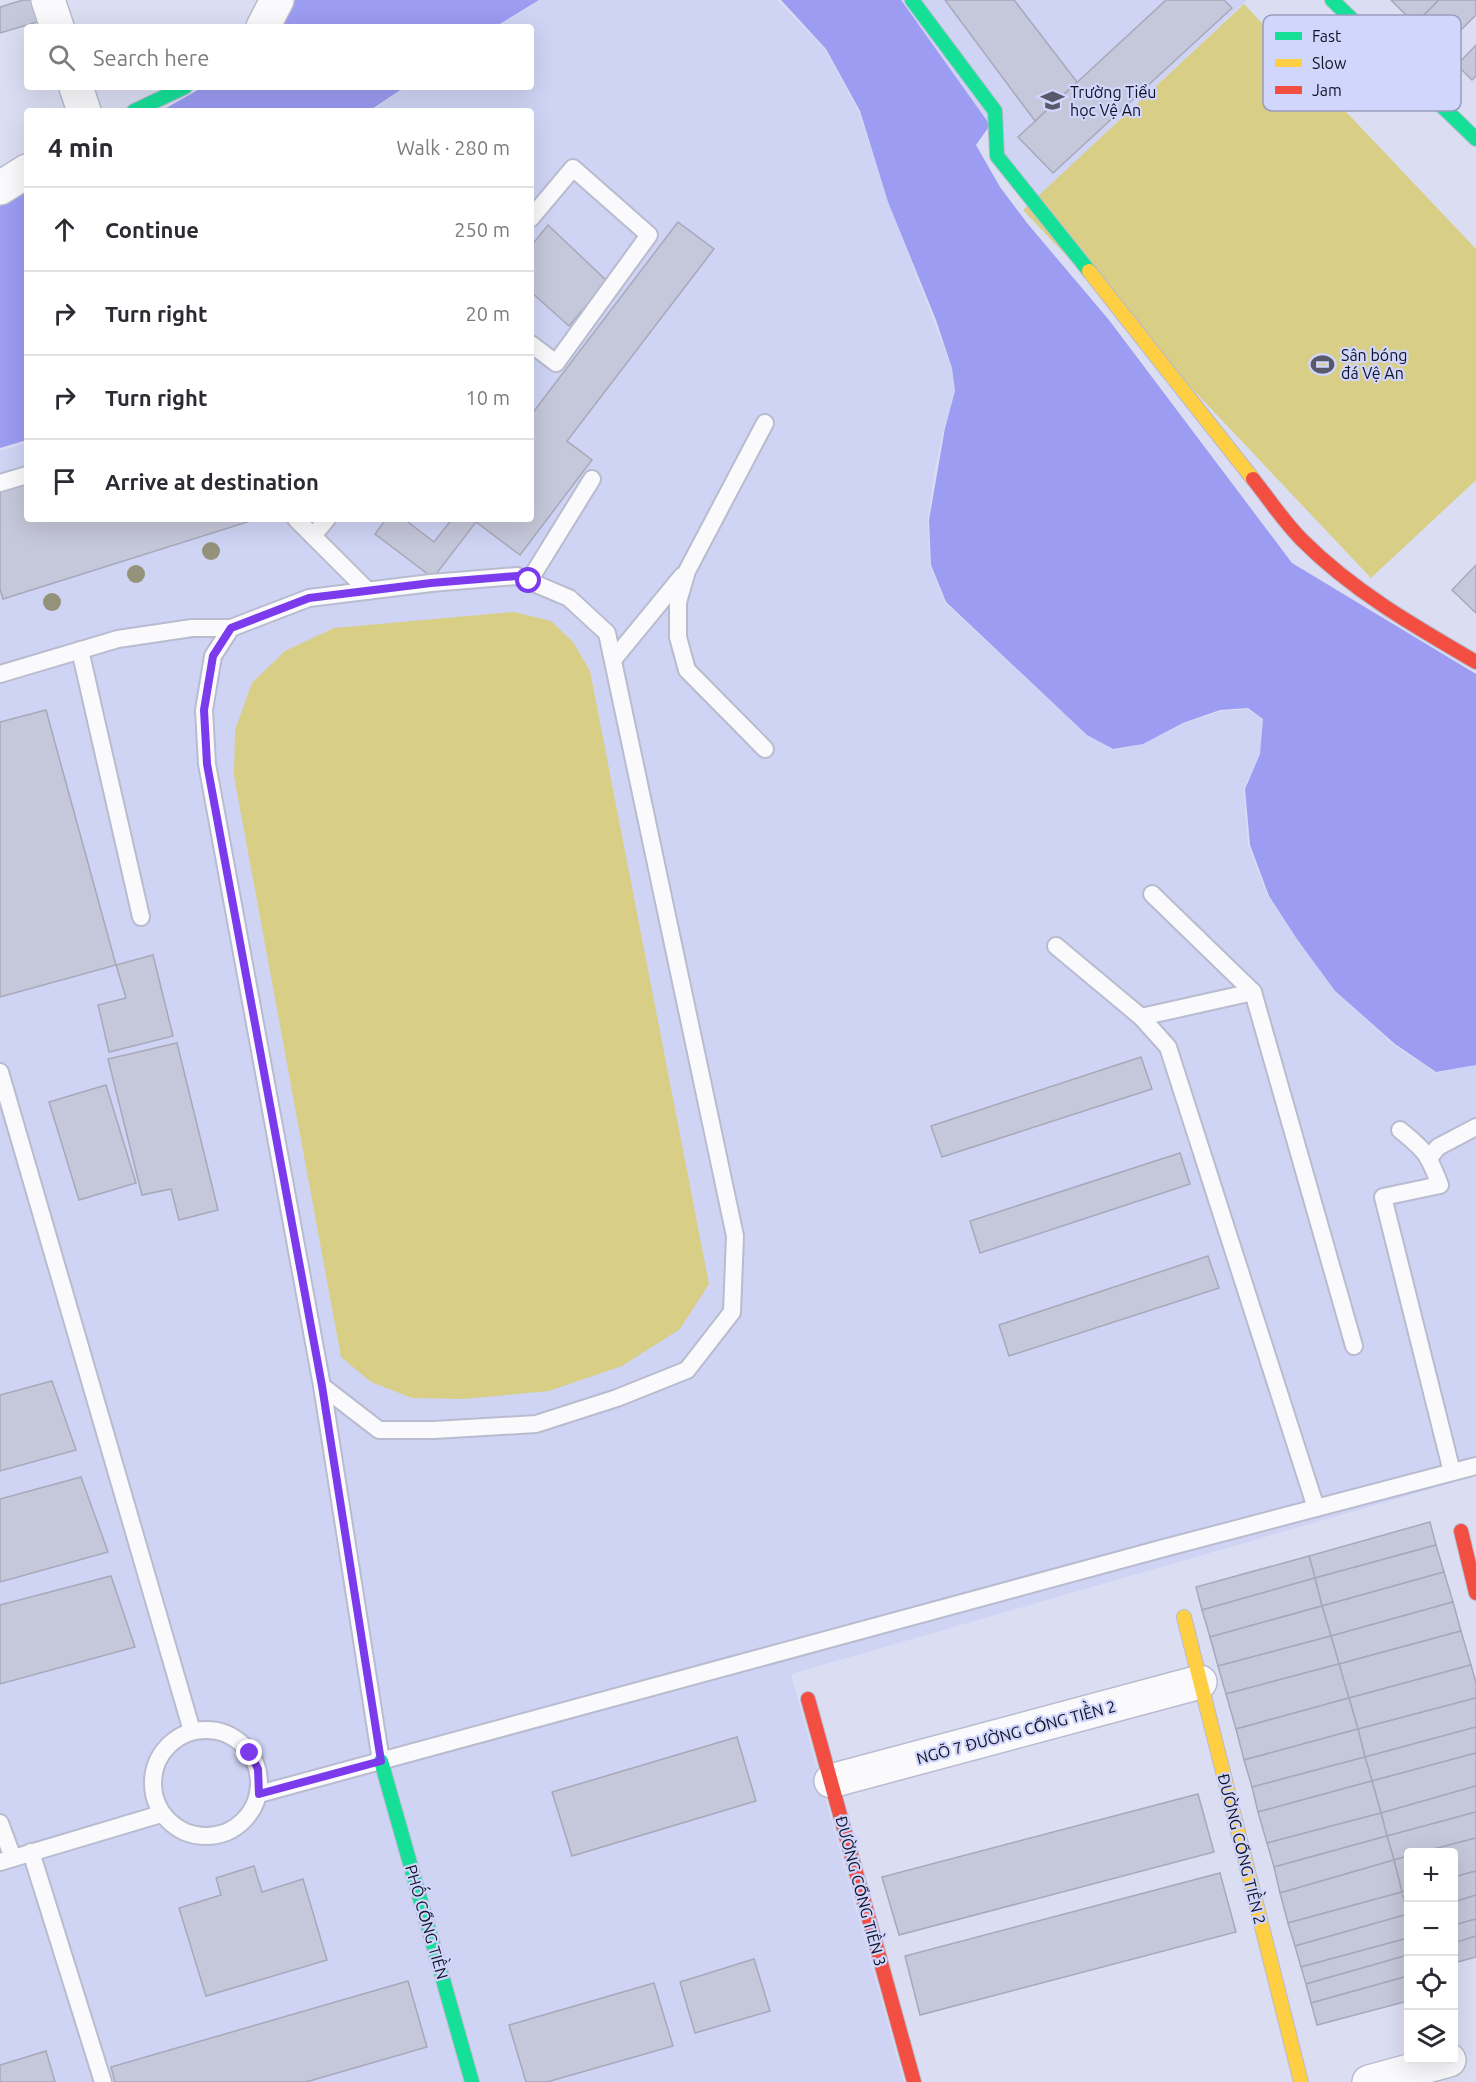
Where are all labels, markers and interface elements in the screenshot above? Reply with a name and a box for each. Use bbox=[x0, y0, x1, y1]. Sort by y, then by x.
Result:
legend bbox=[1263, 15, 1461, 111]
search box bbox=[24, 24, 534, 90]
text: Fast bbox=[1312, 27, 1342, 45]
icon: search bbox=[45, 41, 78, 74]
text: Search here bbox=[93, 45, 209, 70]
text: Slow bbox=[1312, 54, 1347, 72]
text: Jam bbox=[1312, 81, 1342, 99]
place label: Trường Tiểu học Vệ An bbox=[1070, 83, 1156, 119]
school or university icon: Trường Tiểu học Vệ An bbox=[1039, 88, 1065, 114]
text: 4 min bbox=[48, 133, 114, 162]
text: Walk · 280 m bbox=[397, 136, 510, 159]
icon: ahead bbox=[48, 213, 81, 246]
text: Continue bbox=[105, 217, 199, 242]
text: 250 m bbox=[454, 218, 510, 241]
icon: right bbox=[48, 297, 81, 330]
text: Turn right bbox=[105, 301, 207, 326]
text: 20 m bbox=[466, 302, 510, 325]
place label: Sân bóng đá Vệ An bbox=[1341, 346, 1407, 382]
sports icon: Sân bóng đá Vệ An bbox=[1310, 351, 1336, 377]
icon: right bbox=[48, 381, 81, 414]
text: Turn right bbox=[105, 385, 207, 410]
text: 10 m bbox=[466, 386, 510, 409]
icon: arrive bbox=[48, 465, 81, 498]
text: Arrive at destination bbox=[105, 469, 319, 494]
route start bbox=[515, 567, 541, 593]
street label: NGÕ 7 ĐƯỜNG CỔNG TIỀN 2 bbox=[913, 1691, 1118, 1767]
route end bbox=[236, 1739, 262, 1765]
street label: ĐƯỜNG CỔNG TIỀN 2 bbox=[1215, 1770, 1275, 1926]
street label: ĐƯỜNG CỔNG TIỀN 3 bbox=[832, 1812, 895, 1968]
map controls bbox=[1404, 1848, 1458, 2064]
button: + bbox=[1404, 1848, 1458, 1902]
street label: PHỐ CỔNG TIỀN bbox=[402, 1861, 457, 1981]
button: − bbox=[1404, 1902, 1458, 1956]
button: locate bbox=[1404, 1956, 1458, 2010]
button: layers bbox=[1404, 2010, 1458, 2064]

